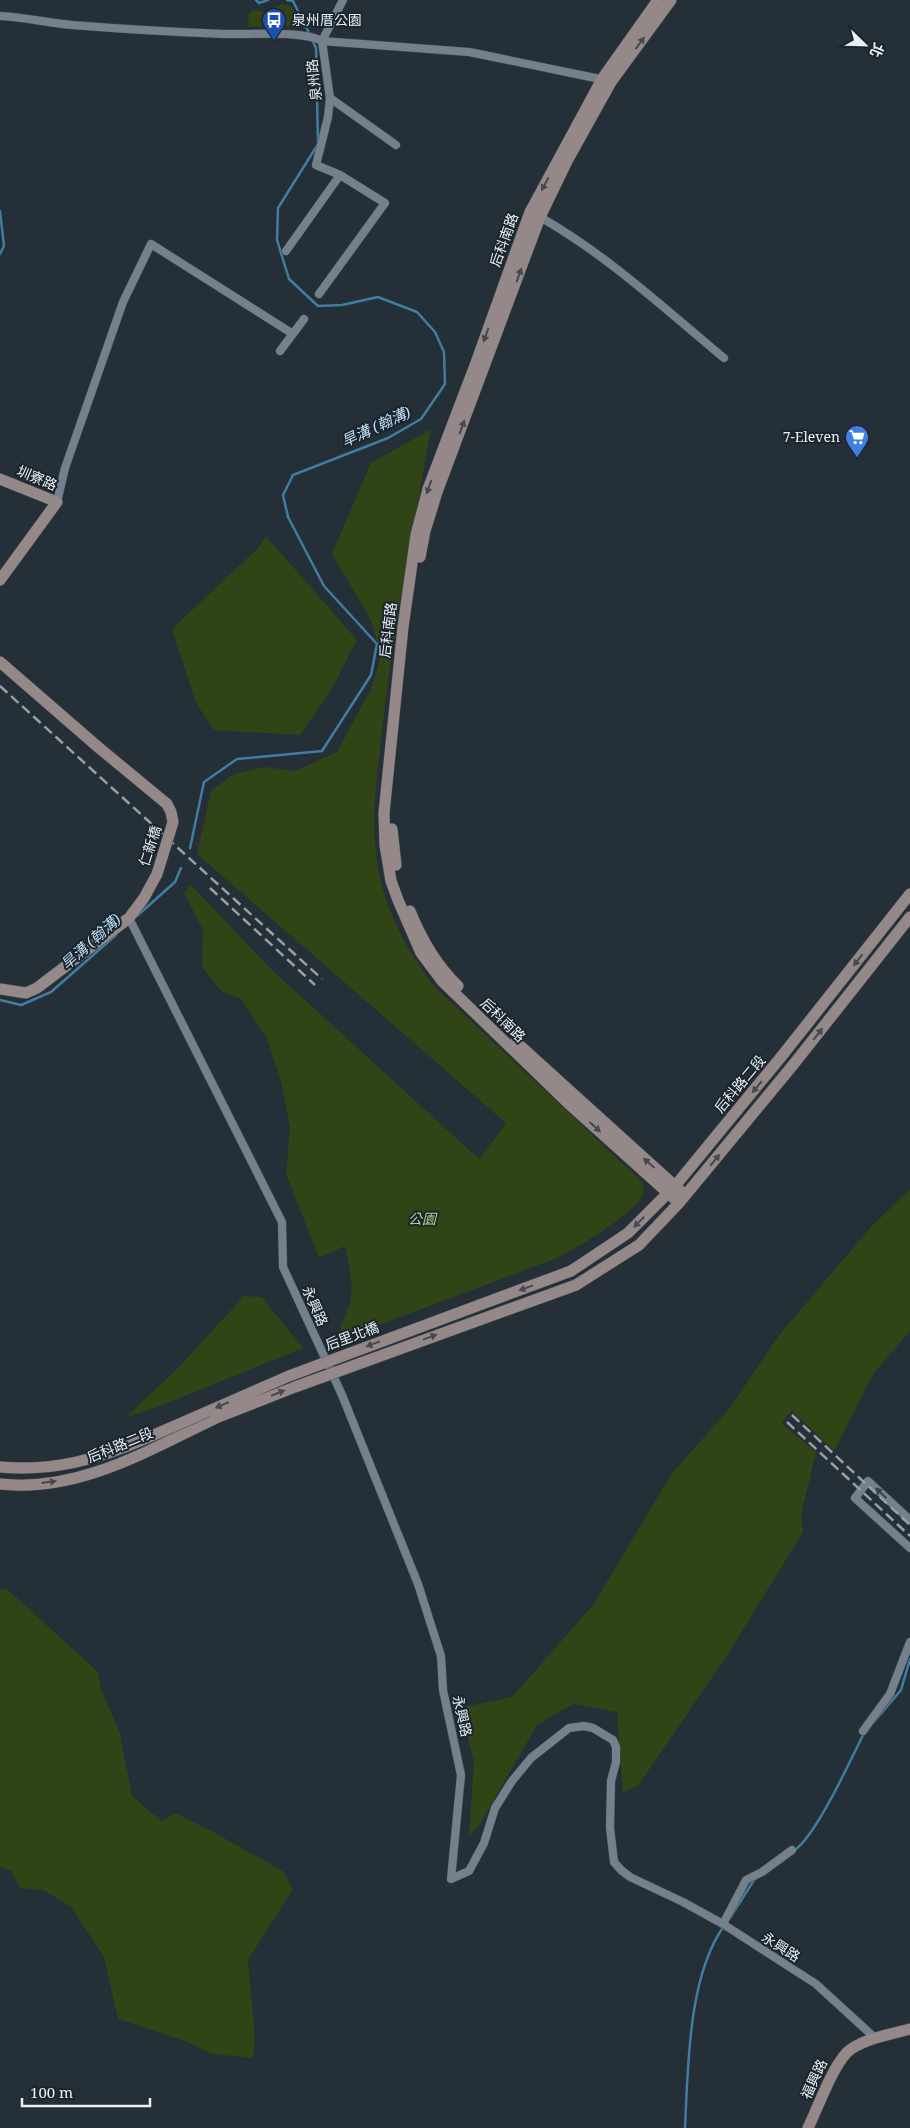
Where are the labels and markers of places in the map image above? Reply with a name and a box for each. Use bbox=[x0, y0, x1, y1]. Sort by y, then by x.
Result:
bus stop icon: 泉州厝公園 bbox=[261, 7, 287, 41]
place label: 泉州厝公園 bbox=[292, 10, 362, 29]
supermarket icon: 7-Eleven bbox=[844, 424, 870, 458]
place label: 7-Eleven bbox=[783, 427, 840, 446]

